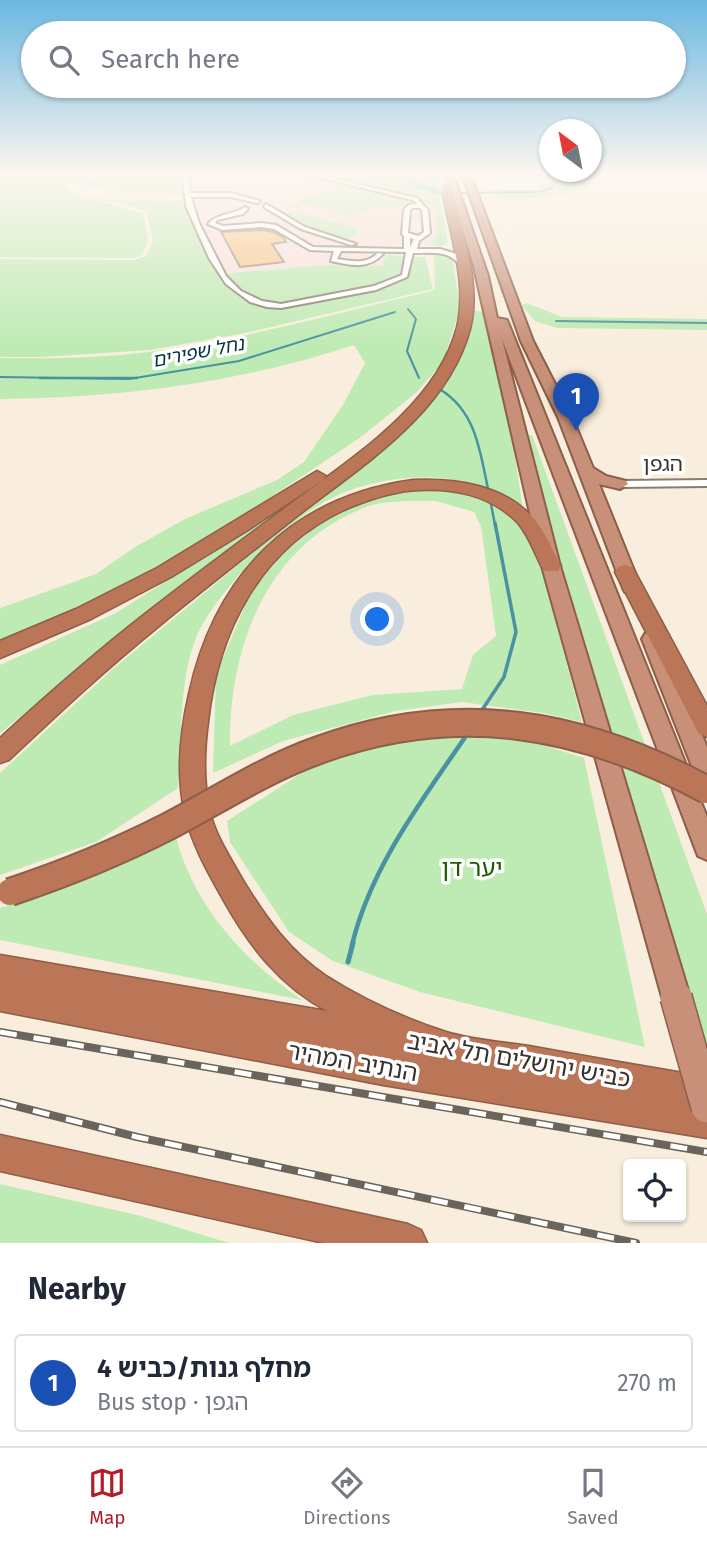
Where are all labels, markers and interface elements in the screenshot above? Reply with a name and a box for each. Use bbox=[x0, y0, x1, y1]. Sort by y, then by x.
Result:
search box bbox=[21, 21, 686, 98]
icon: search bbox=[45, 41, 83, 79]
text: Search here bbox=[101, 44, 240, 75]
north arrow bbox=[539, 119, 602, 182]
water label: נחל שפירים bbox=[150, 332, 248, 372]
pin: 1 bbox=[553, 373, 599, 431]
street label: הגפן bbox=[643, 451, 683, 477]
your location bbox=[360, 602, 394, 636]
park label: יער דן bbox=[441, 854, 503, 882]
street label: כביש ירושלים תל אביב bbox=[405, 1027, 633, 1093]
street label: הנתיב המהיר bbox=[286, 1037, 420, 1087]
map controls bbox=[623, 1159, 686, 1222]
button: locate bbox=[623, 1159, 686, 1222]
text: Nearby bbox=[28, 1271, 126, 1307]
text: מחלף גנות/כביש 4 bbox=[97, 1353, 311, 1384]
text: 1 bbox=[48, 1369, 58, 1397]
text: 270 m bbox=[617, 1369, 677, 1397]
text: Bus stop · הגפן bbox=[97, 1388, 249, 1416]
tab: Map bbox=[88, 1464, 126, 1529]
tab: Directions bbox=[303, 1464, 390, 1529]
tab: Saved bbox=[567, 1464, 619, 1529]

